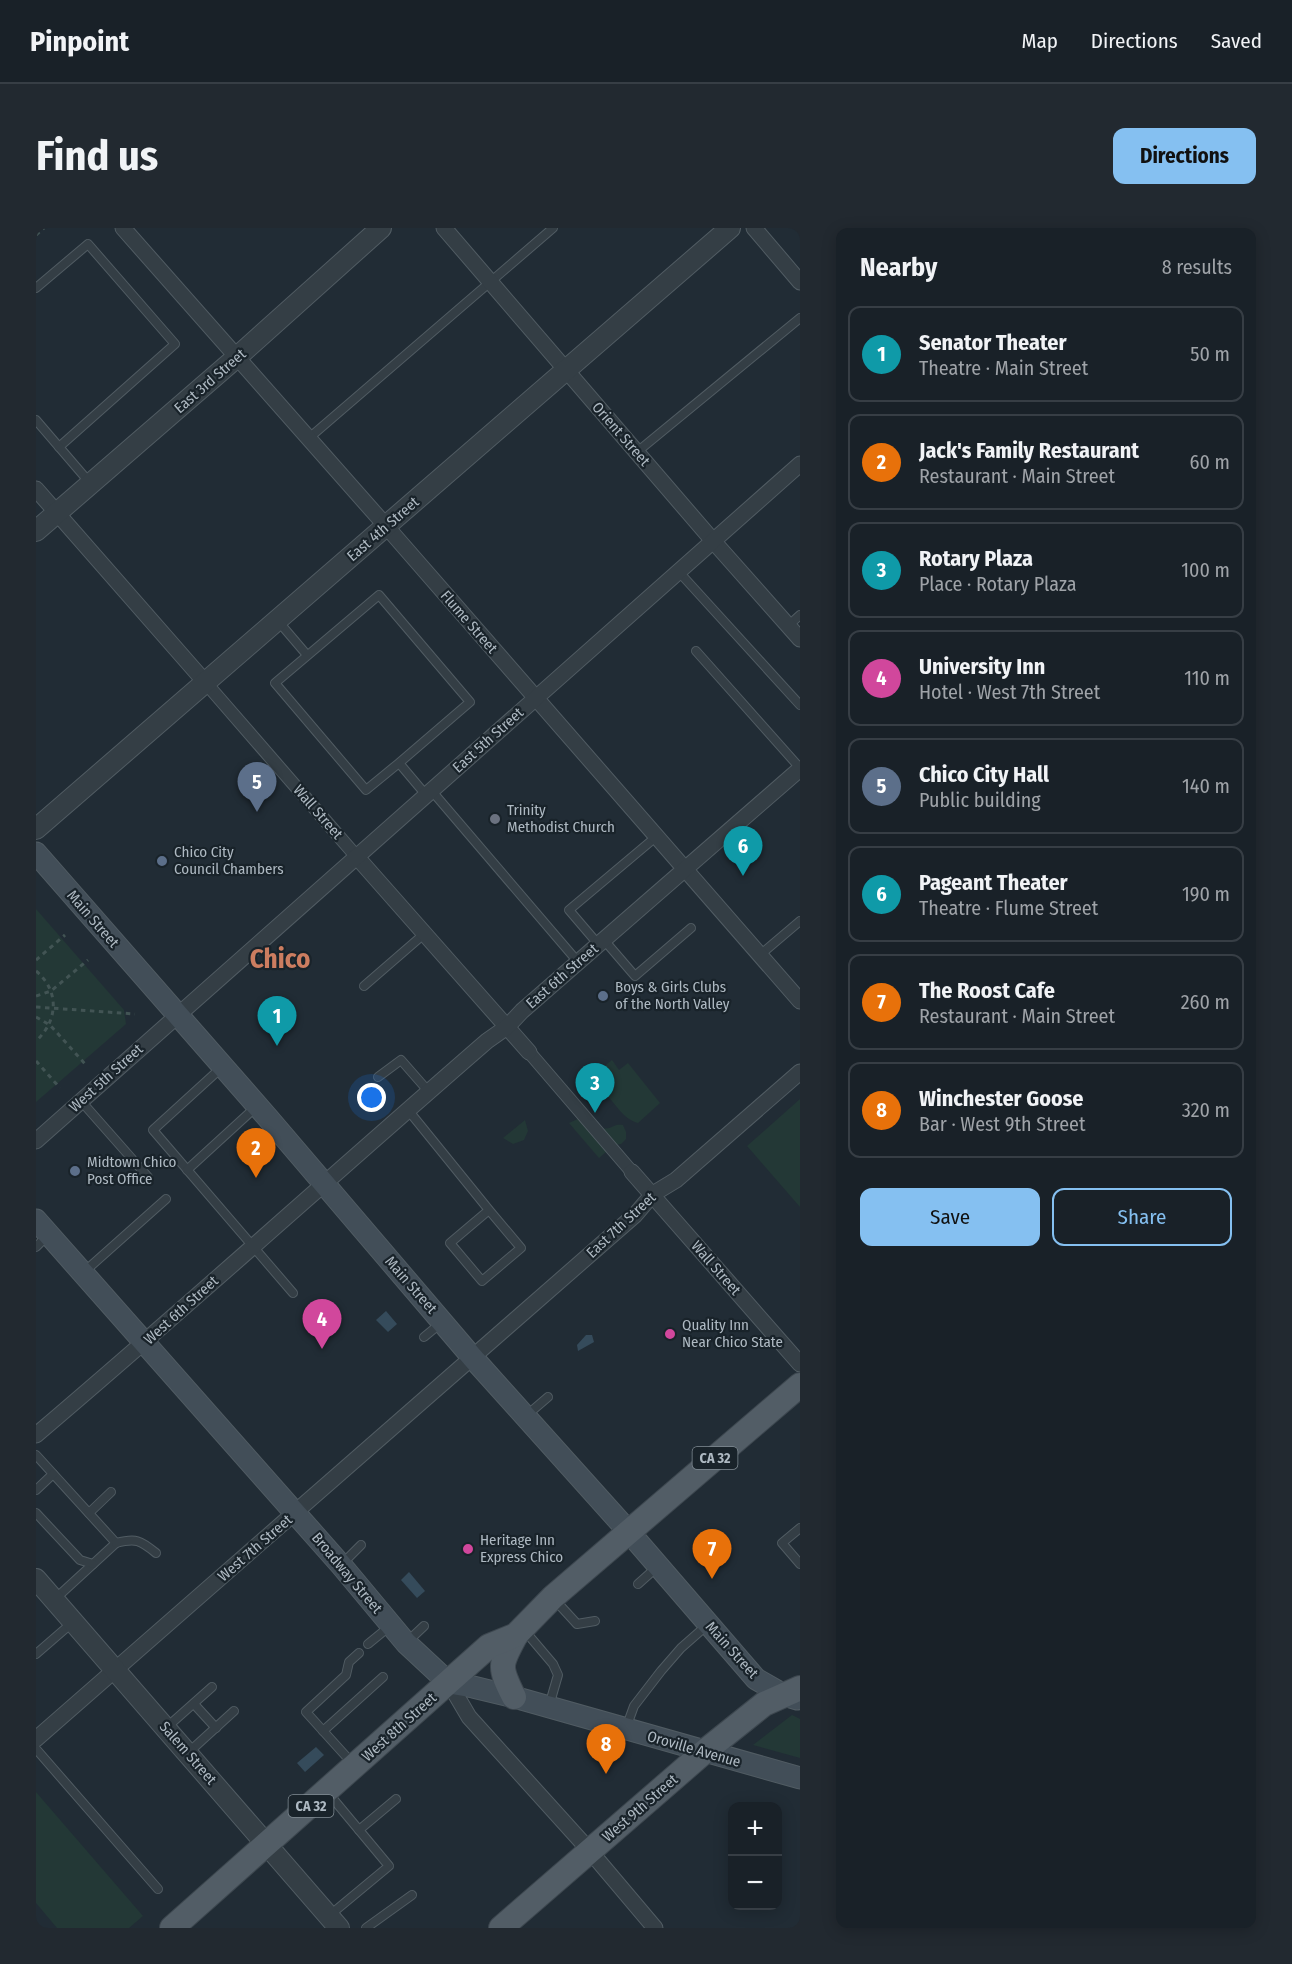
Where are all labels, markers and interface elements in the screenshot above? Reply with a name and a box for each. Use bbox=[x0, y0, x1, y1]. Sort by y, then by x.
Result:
text: Pinpoint bbox=[30, 25, 129, 58]
text: Map bbox=[1021, 28, 1058, 54]
text: Directions bbox=[1091, 28, 1178, 54]
text: Saved bbox=[1211, 28, 1262, 54]
button: Directions bbox=[1113, 128, 1256, 184]
text: Find us bbox=[36, 131, 158, 181]
text: Nearby bbox=[860, 252, 937, 283]
text: 8 results bbox=[1162, 255, 1232, 279]
text: Senator Theater bbox=[919, 329, 1067, 356]
text: 1 bbox=[877, 342, 886, 366]
text: 50 m bbox=[1190, 342, 1230, 366]
street label: East 3rd Street bbox=[171, 345, 250, 417]
text: Theatre · Main Street bbox=[919, 356, 1088, 380]
street label: Orient Street bbox=[588, 398, 654, 470]
text: Jack's Family Restaurant bbox=[919, 437, 1139, 464]
text: 2 bbox=[877, 450, 886, 474]
text: 60 m bbox=[1190, 450, 1230, 474]
text: Restaurant · Main Street bbox=[919, 464, 1115, 488]
street label: East 4th Street bbox=[343, 493, 423, 565]
text: Rotary Plaza bbox=[919, 545, 1033, 572]
text: 3 bbox=[877, 558, 886, 582]
text: 100 m bbox=[1181, 558, 1230, 582]
text: Place · Rotary Plaza bbox=[919, 572, 1077, 596]
street label: Flume Street bbox=[437, 587, 501, 657]
text: University Inn bbox=[919, 653, 1045, 680]
text: 4 bbox=[876, 666, 887, 690]
text: 110 m bbox=[1184, 666, 1230, 690]
text: Hotel · West 7th Street bbox=[919, 680, 1100, 704]
street label: East 5th Street bbox=[449, 703, 527, 776]
text: Chico City Hall bbox=[919, 761, 1049, 788]
pin: 5 bbox=[238, 762, 276, 812]
text: 5 bbox=[877, 774, 886, 798]
text: 140 m bbox=[1182, 774, 1230, 798]
street label: Wall Street bbox=[289, 781, 347, 843]
text: Public building bbox=[919, 788, 1041, 812]
place label: Trinity Methodist Church bbox=[507, 801, 615, 836]
marker: Trinity Methodist Church bbox=[488, 812, 502, 826]
pin: 6 bbox=[724, 826, 762, 876]
place label: Chico City Council Chambers bbox=[174, 843, 284, 878]
marker: Chico City Council Chambers bbox=[155, 854, 169, 868]
text: Pageant Theater bbox=[919, 869, 1068, 896]
text: 6 bbox=[876, 882, 887, 906]
text: 190 m bbox=[1182, 882, 1230, 906]
street label: Main Street bbox=[63, 887, 123, 951]
text: Theatre · Flume Street bbox=[919, 896, 1098, 920]
street label: East 6th Street bbox=[522, 940, 602, 1012]
district label: Chico bbox=[250, 943, 310, 975]
text: The Roost Cafe bbox=[919, 977, 1055, 1004]
place label: Boys & Girls Clubs of the North Valley bbox=[615, 978, 730, 1013]
marker: Boys & Girls Clubs of the North Valley bbox=[596, 989, 610, 1003]
text: 7 bbox=[877, 990, 886, 1014]
text: 260 m bbox=[1181, 990, 1230, 1014]
pin: 1 bbox=[258, 996, 296, 1046]
text: Restaurant · Main Street bbox=[919, 1004, 1115, 1028]
street label: West 5th Street bbox=[65, 1040, 147, 1116]
pin: 3 bbox=[576, 1064, 614, 1113]
your location bbox=[357, 1083, 386, 1112]
text: Winchester Goose bbox=[919, 1085, 1084, 1112]
text: 8 bbox=[876, 1098, 887, 1122]
text: 320 m bbox=[1182, 1098, 1230, 1122]
text: Bar · West 9th Street bbox=[919, 1112, 1085, 1136]
pin: 2 bbox=[236, 1128, 276, 1178]
place label: Midtown Chico Post Office bbox=[87, 1153, 177, 1188]
marker: Midtown Chico Post Office bbox=[68, 1164, 82, 1178]
street label: East 7th Street bbox=[583, 1188, 659, 1262]
button: Save bbox=[860, 1188, 1040, 1246]
button: Share bbox=[1052, 1188, 1232, 1246]
street label: Wall Street bbox=[687, 1237, 745, 1299]
street label: Main Street bbox=[381, 1253, 441, 1317]
street label: West 6th Street bbox=[140, 1272, 222, 1348]
pin: 4 bbox=[302, 1300, 342, 1349]
place label: Quality Inn Near Chico State bbox=[682, 1316, 783, 1351]
marker: Quality Inn Near Chico State bbox=[663, 1327, 677, 1341]
road number: CA 32 bbox=[692, 1447, 738, 1469]
street label: West 7th Street bbox=[214, 1511, 296, 1585]
street label: Broadway Street bbox=[308, 1529, 386, 1617]
pin: 7 bbox=[692, 1530, 732, 1579]
place label: Heritage Inn Express Chico bbox=[480, 1531, 563, 1566]
marker: Heritage Inn Express Chico bbox=[461, 1542, 475, 1556]
street label: Main Street bbox=[702, 1618, 762, 1682]
street label: West 8th Street bbox=[358, 1689, 440, 1765]
street label: Salem Street bbox=[156, 1718, 220, 1788]
pin: 8 bbox=[586, 1724, 626, 1774]
street label: Oroville Avenue bbox=[645, 1727, 743, 1771]
street label: West 9th Street bbox=[599, 1770, 681, 1846]
road number: CA 32 bbox=[288, 1795, 334, 1817]
map controls bbox=[728, 1802, 782, 1910]
button: + bbox=[728, 1802, 782, 1856]
button: − bbox=[728, 1856, 782, 1910]

